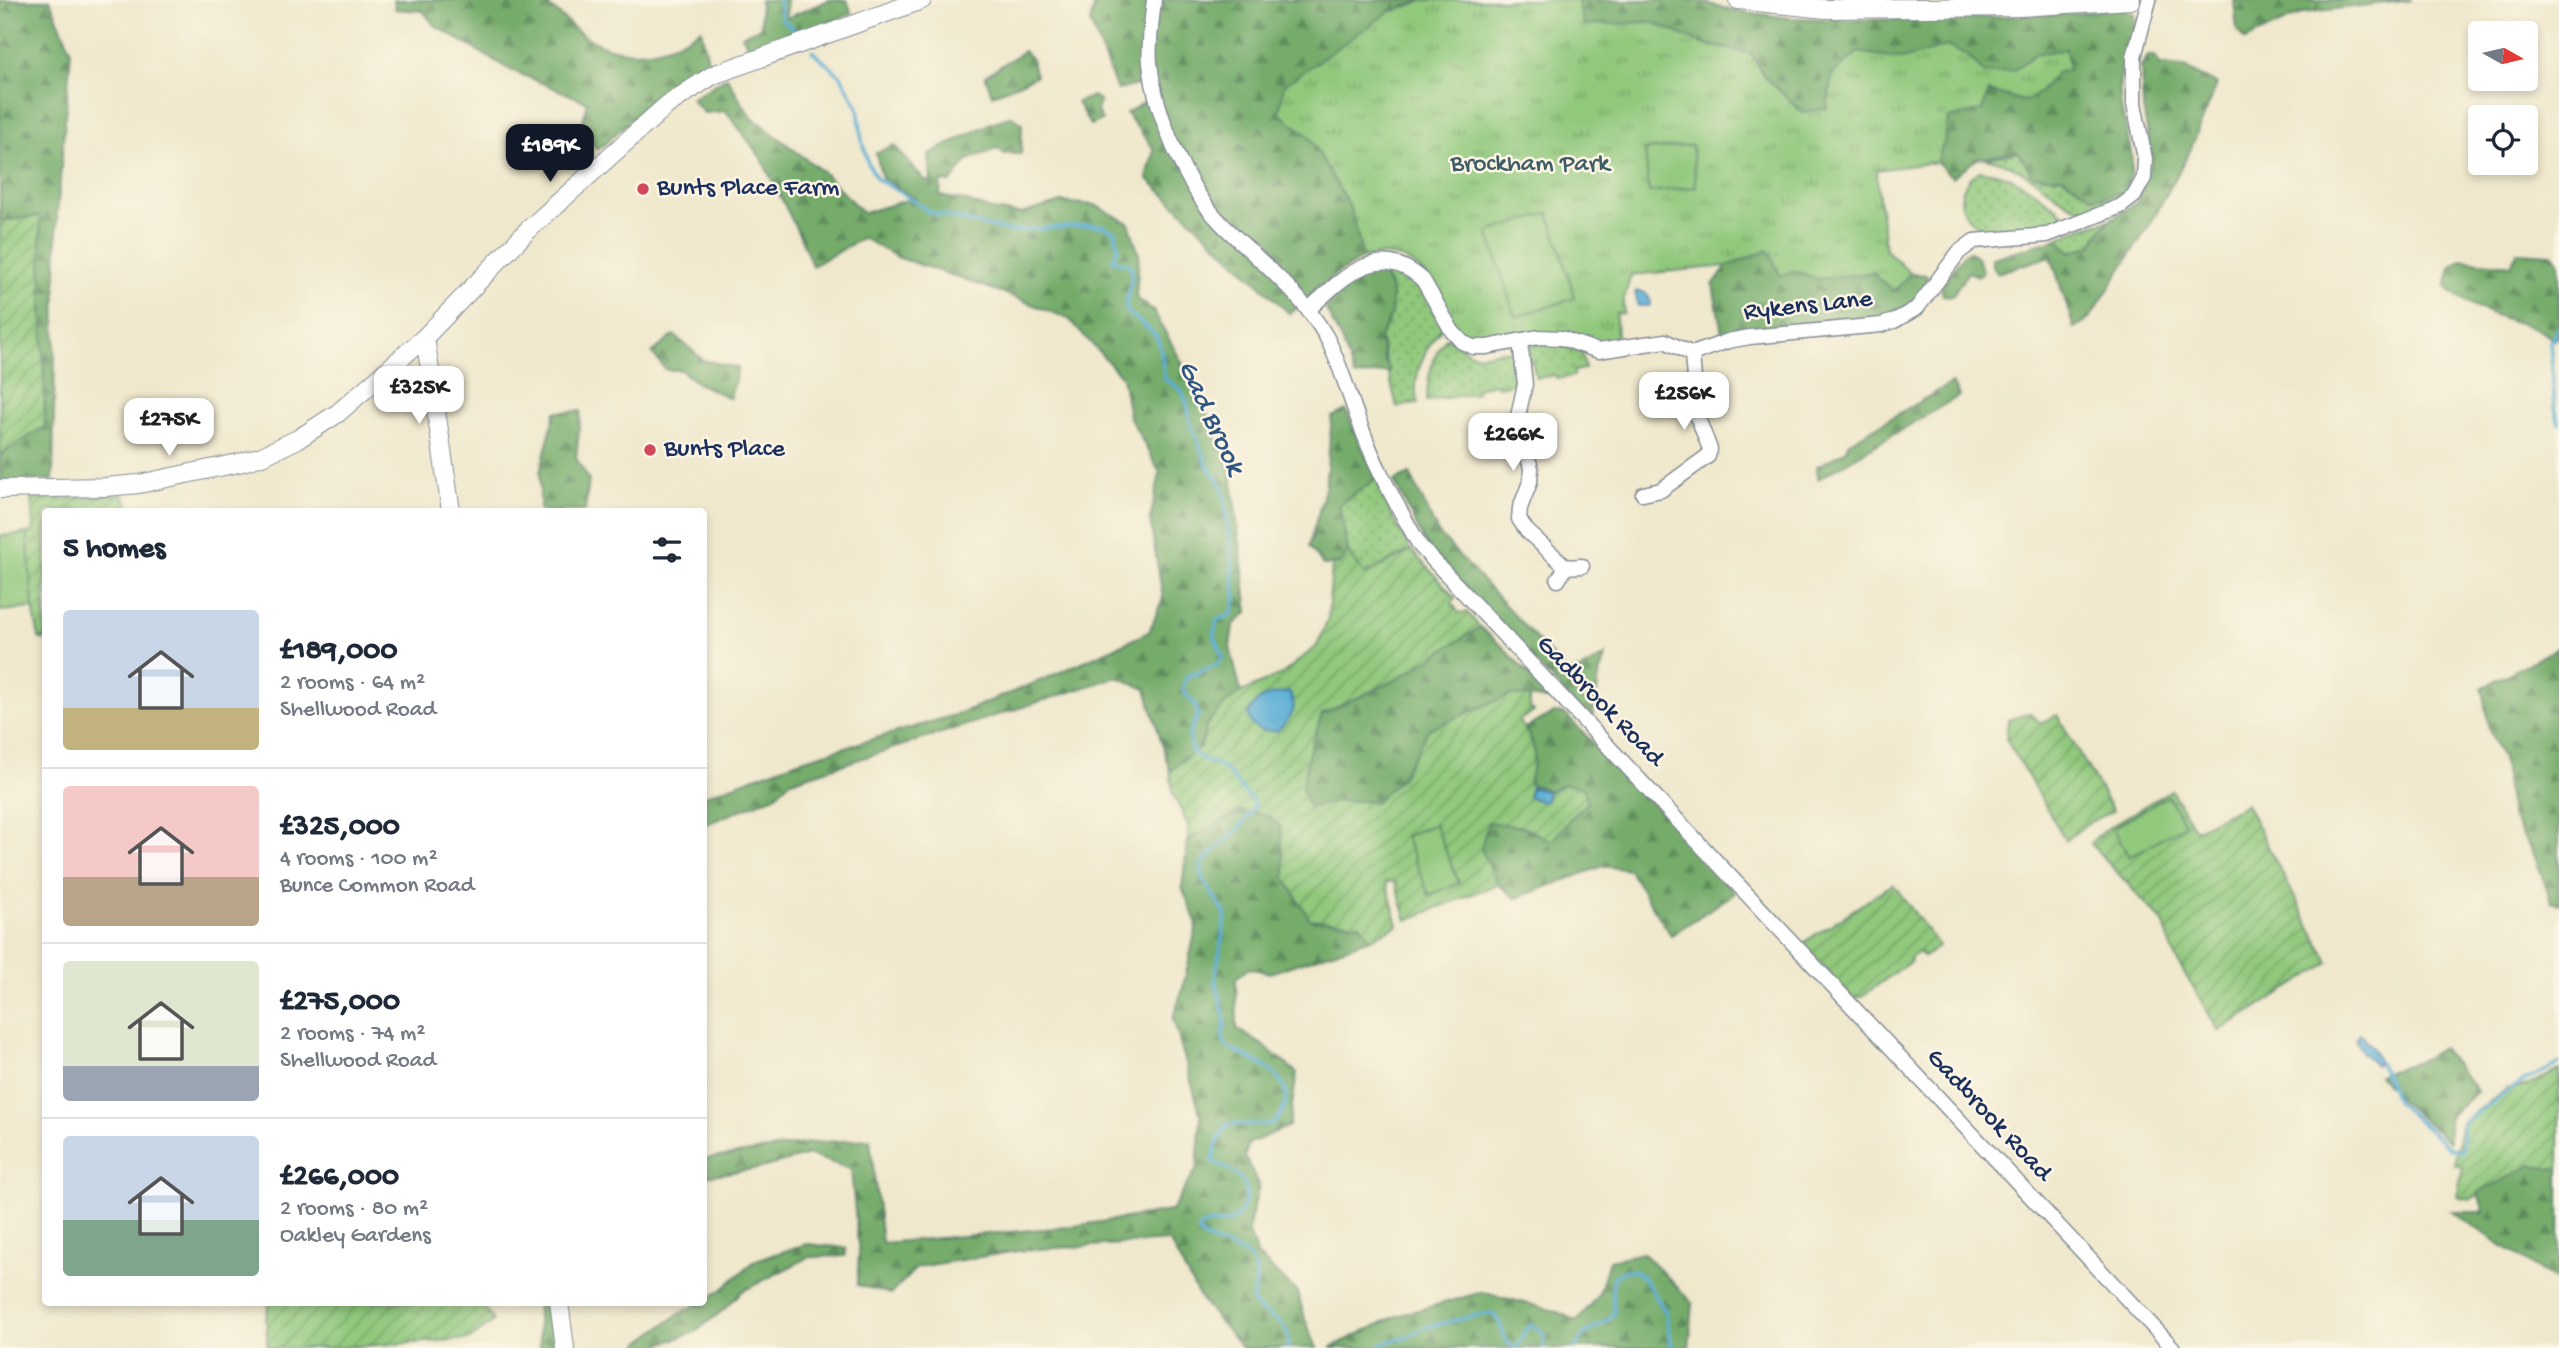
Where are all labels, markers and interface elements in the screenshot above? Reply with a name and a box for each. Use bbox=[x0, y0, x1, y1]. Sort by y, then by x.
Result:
north arrow bbox=[2468, 21, 2538, 91]
map controls bbox=[2468, 21, 2538, 175]
button: locate bbox=[2468, 105, 2538, 175]
pin: £189K bbox=[501, 124, 599, 184]
text: £189K bbox=[522, 133, 578, 160]
park label: Brockham Park bbox=[1449, 150, 1612, 181]
place label: Bunts Place Farm bbox=[656, 174, 840, 205]
marker: Bunts Place Farm bbox=[635, 181, 651, 197]
street label: Rykens Lane bbox=[1742, 285, 1874, 329]
water label: Gad Brook bbox=[1169, 356, 1252, 483]
pin: £325K bbox=[370, 366, 468, 426]
pin: £256K bbox=[1635, 372, 1733, 432]
text: £325K bbox=[390, 375, 448, 402]
text: £256K bbox=[1655, 381, 1713, 408]
pin: £275K bbox=[120, 398, 218, 458]
text: £275K bbox=[140, 407, 198, 434]
pin: £266K bbox=[1464, 414, 1562, 473]
text: £266K bbox=[1484, 422, 1542, 449]
place label: Bunts Place bbox=[663, 435, 786, 466]
marker: Bunts Place bbox=[642, 442, 658, 458]
icon: filters bbox=[648, 531, 686, 569]
text: 5 homes bbox=[63, 533, 165, 568]
street label: Gadbrook Road bbox=[1529, 630, 1671, 775]
text: £189,000 bbox=[280, 635, 397, 670]
icon: home bbox=[119, 638, 203, 722]
text: 2 rooms · 64 m² bbox=[280, 670, 425, 697]
text: Shellwood Road bbox=[280, 697, 436, 724]
text: £325,000 bbox=[280, 811, 400, 846]
icon: home bbox=[119, 814, 203, 898]
text: 4 rooms · 100 m² bbox=[280, 846, 438, 873]
text: Bunce Common Road bbox=[280, 873, 474, 900]
text: £275,000 bbox=[280, 986, 400, 1021]
icon: home bbox=[119, 989, 203, 1073]
text: 2 rooms · 74 m² bbox=[280, 1021, 425, 1048]
street label: Gadbrook Road bbox=[1919, 1043, 2059, 1190]
text: Shellwood Road bbox=[280, 1048, 436, 1075]
text: £266,000 bbox=[280, 1161, 399, 1196]
icon: home bbox=[119, 1164, 203, 1248]
text: 2 rooms · 80 m² bbox=[280, 1196, 428, 1223]
text: Oakley Gardens bbox=[280, 1223, 431, 1250]

